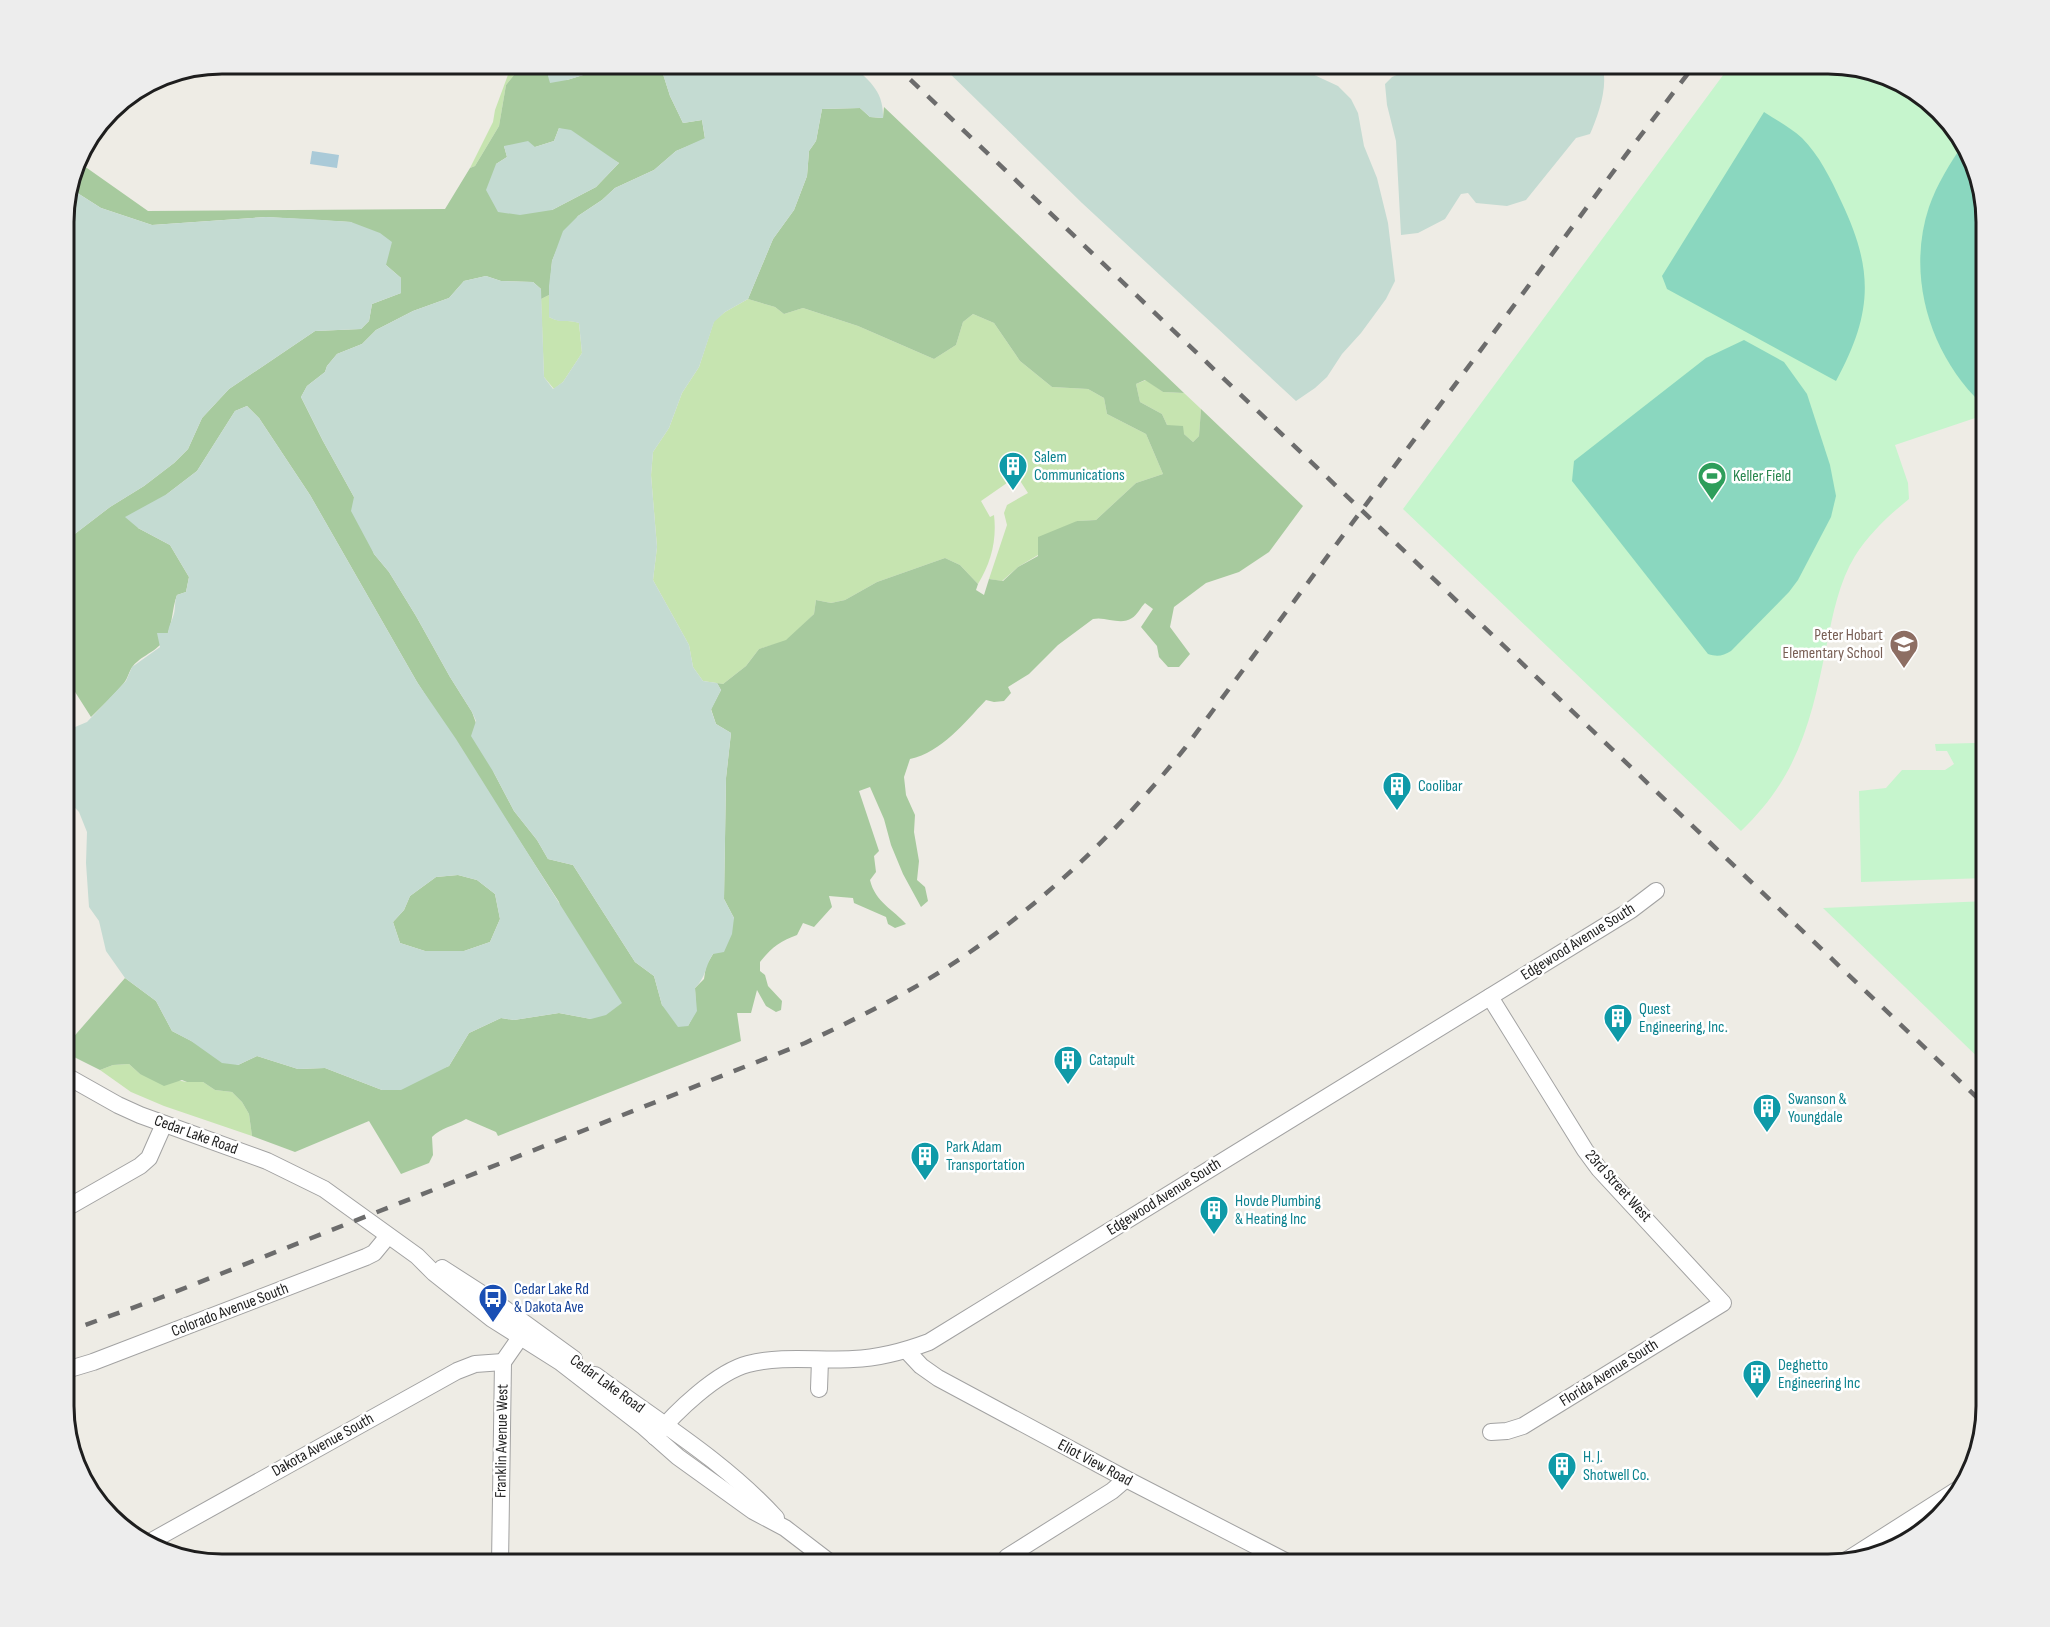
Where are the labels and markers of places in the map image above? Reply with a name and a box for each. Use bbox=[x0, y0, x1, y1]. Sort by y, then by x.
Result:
place label: Salem Communications bbox=[1034, 448, 1125, 485]
building icon: Salem Communications bbox=[997, 450, 1029, 492]
sports icon: Keller Field bbox=[1696, 460, 1728, 502]
place label: Keller Field bbox=[1733, 467, 1791, 486]
place label: Peter Hobart Elementary School bbox=[1783, 626, 1883, 663]
school or university icon: Peter Hobart Elementary School bbox=[1888, 628, 1920, 670]
building icon: Coolibar bbox=[1381, 770, 1413, 812]
place label: Coolibar bbox=[1418, 777, 1463, 796]
place label: Quest Engineering, Inc. bbox=[1639, 1000, 1728, 1037]
building icon: Quest Engineering, Inc. bbox=[1602, 1002, 1634, 1044]
building icon: Catapult bbox=[1052, 1044, 1084, 1086]
place label: Catapult bbox=[1089, 1051, 1135, 1070]
place label: Swanson & Youngdale bbox=[1788, 1090, 1846, 1127]
building icon: Swanson & Youngdale bbox=[1751, 1092, 1783, 1134]
place label: Park Adam Transportation bbox=[946, 1138, 1025, 1175]
building icon: Park Adam Transportation bbox=[909, 1140, 941, 1182]
place label: Hovde Plumbing & Heating Inc bbox=[1235, 1192, 1321, 1229]
building icon: Hovde Plumbing & Heating Inc bbox=[1198, 1194, 1230, 1236]
place label: Cedar Lake Rd & Dakota Ave bbox=[514, 1280, 589, 1317]
bus stop icon: Cedar Lake Rd & Dakota Ave bbox=[477, 1282, 509, 1324]
place label: Deghetto Engineering Inc bbox=[1778, 1356, 1860, 1393]
building icon: Deghetto Engineering Inc bbox=[1741, 1358, 1773, 1400]
place label: H. J. Shotwell Co. bbox=[1583, 1448, 1649, 1485]
building icon: H. J. Shotwell Co. bbox=[1546, 1450, 1578, 1492]

